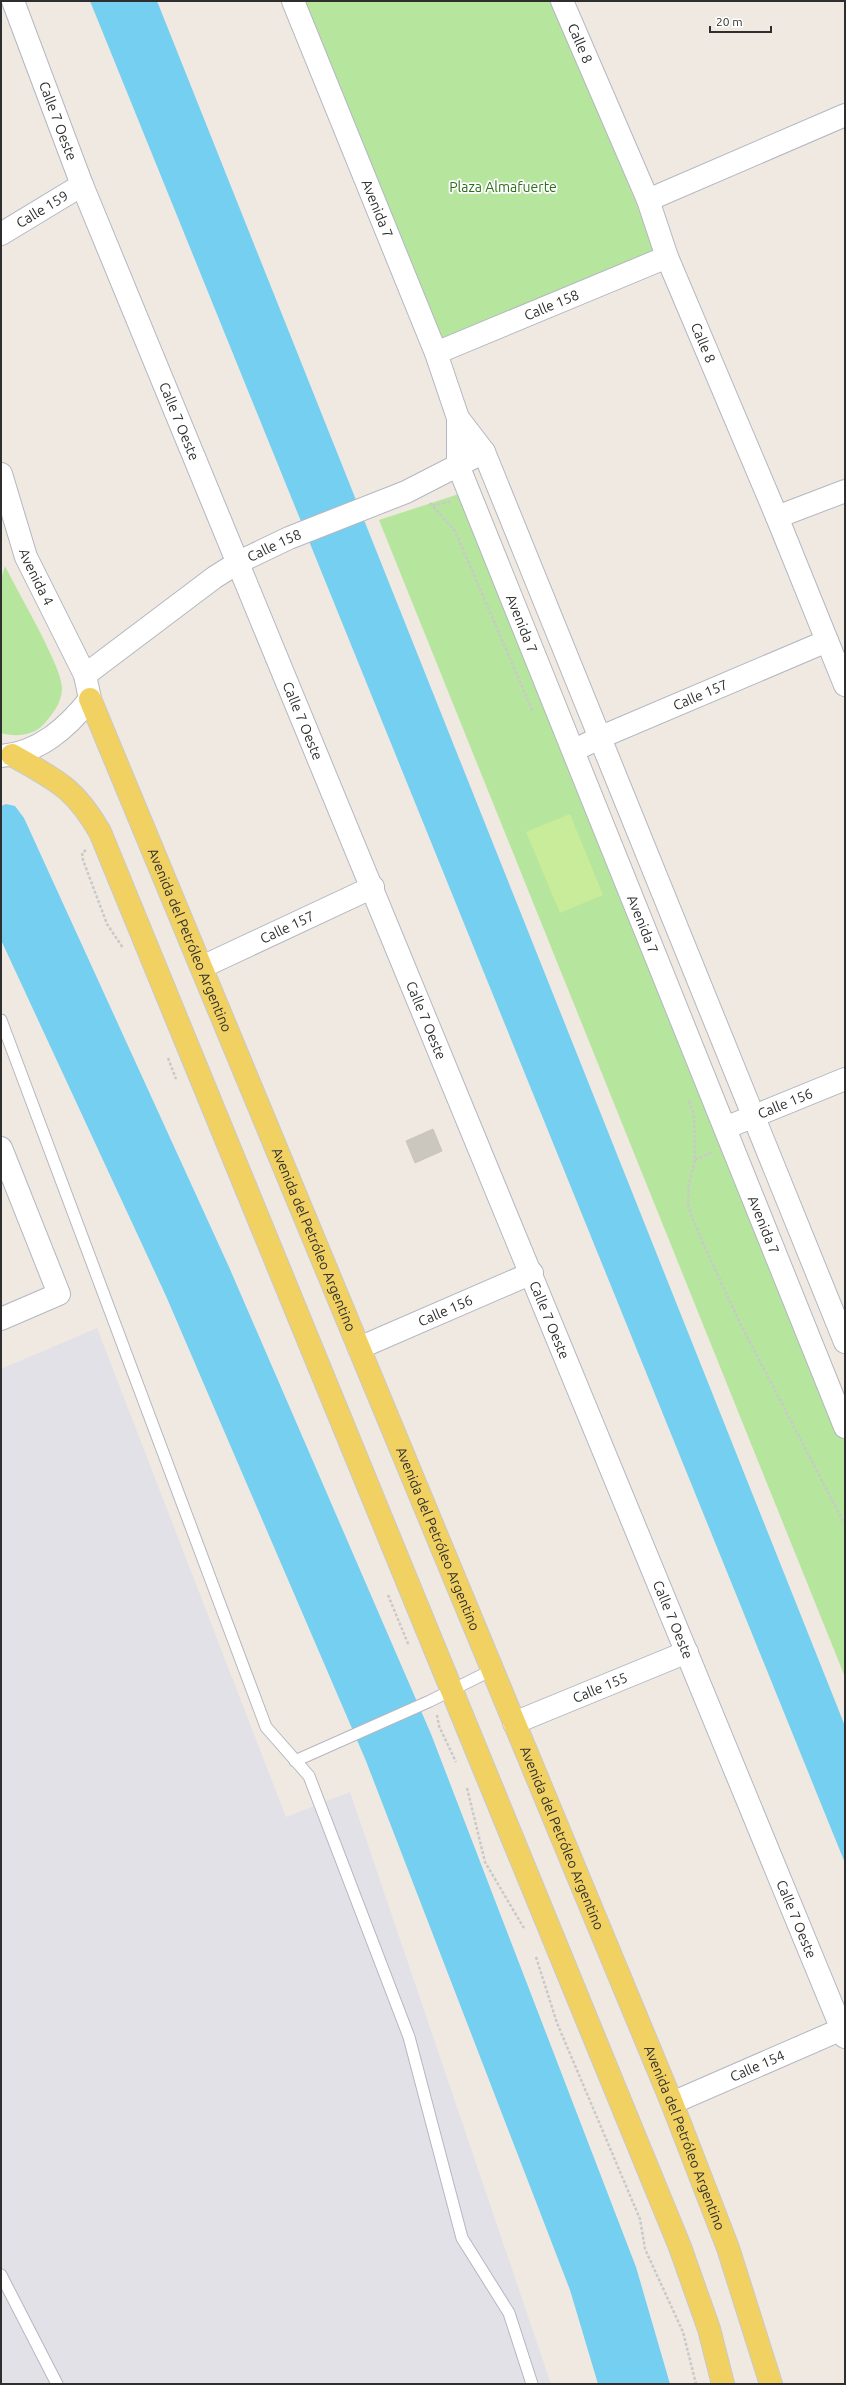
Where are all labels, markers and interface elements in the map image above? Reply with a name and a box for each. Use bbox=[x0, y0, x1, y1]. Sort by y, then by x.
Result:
scale bar bbox=[710, 8, 771, 34]
text: 20 m bbox=[716, 15, 743, 28]
street label: Calle 8 bbox=[565, 21, 596, 66]
street label: Calle 7 Oeste bbox=[36, 79, 80, 163]
street label: Avenida 7 bbox=[358, 177, 396, 240]
park label: Plaza Almafuerte bbox=[449, 179, 557, 195]
street label: Calle 159 bbox=[13, 187, 71, 231]
street label: Calle 158 bbox=[522, 287, 581, 324]
street label: Calle 8 bbox=[688, 320, 719, 365]
street label: Calle 7 Oeste bbox=[156, 380, 203, 463]
street label: Calle 158 bbox=[245, 526, 304, 565]
street label: Avenida 4 bbox=[16, 547, 57, 608]
street label: Avenida 7 bbox=[503, 592, 541, 655]
street label: Calle 157 bbox=[671, 676, 730, 713]
street label: Calle 7 Oeste bbox=[280, 679, 326, 762]
street label: Avenida del Petróleo Argentino bbox=[145, 846, 235, 1034]
street label: Avenida 7 bbox=[624, 893, 662, 956]
street label: Calle 157 bbox=[258, 908, 317, 947]
street label: Calle 7 Oeste bbox=[403, 979, 449, 1062]
street label: Calle 156 bbox=[755, 1085, 815, 1122]
street label: Avenida del Petróleo Argentino bbox=[269, 1145, 359, 1334]
street label: Avenida 7 bbox=[745, 1193, 783, 1256]
street label: Calle 7 Oeste bbox=[526, 1278, 573, 1361]
street label: Calle 156 bbox=[416, 1292, 475, 1329]
street label: Avenida del Petróleo Argentino bbox=[393, 1445, 483, 1633]
street label: Calle 7 Oeste bbox=[650, 1578, 696, 1661]
street label: Calle 155 bbox=[570, 1669, 630, 1706]
street label: Avenida del Petróleo Argentino bbox=[517, 1744, 607, 1932]
street label: Calle 7 Oeste bbox=[773, 1878, 820, 1961]
street label: Avenida del Petróleo Argentino bbox=[641, 2043, 728, 2233]
street label: Calle 154 bbox=[728, 2047, 787, 2085]

